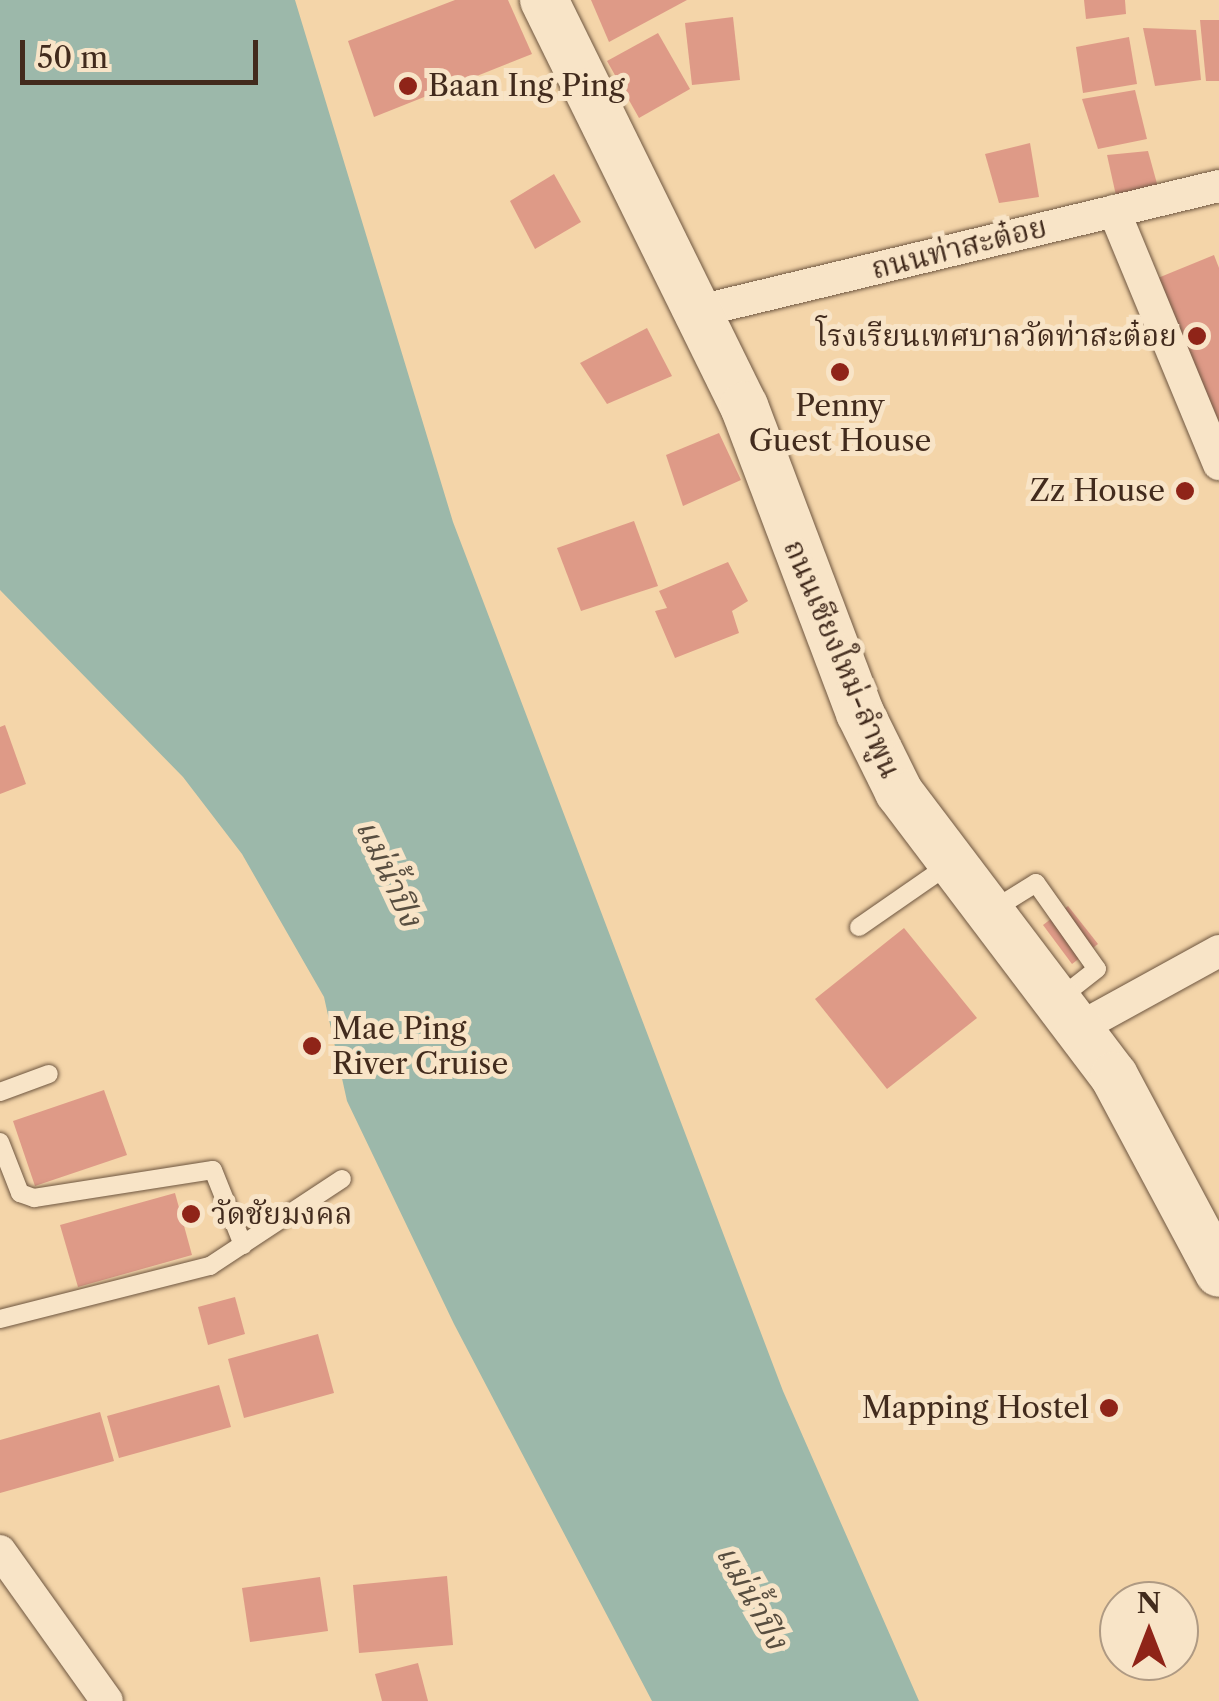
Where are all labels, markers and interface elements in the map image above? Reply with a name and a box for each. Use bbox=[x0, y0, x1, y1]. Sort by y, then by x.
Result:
scale bar bbox=[25, 20, 262, 82]
text: 50 m bbox=[37, 39, 108, 76]
place label: Baan Ing Ping bbox=[428, 68, 625, 104]
marker: Baan Ing Ping bbox=[397, 75, 419, 97]
street label: ถนนท่าสะต๋อย bbox=[868, 209, 1050, 287]
place label: โรงเรียนเทศบาลวัดท่าสะต๋อย bbox=[816, 318, 1177, 354]
marker: โรงเรียนเทศบาลวัดท่าสะต๋อย bbox=[1186, 325, 1208, 347]
marker: Penny Guest House bbox=[829, 361, 851, 383]
place label: Penny Guest House bbox=[749, 388, 931, 458]
place label: Zz House bbox=[1030, 473, 1165, 509]
marker: Zz House bbox=[1174, 480, 1196, 502]
street label: ถนนเชียงใหม่-ลำพูน bbox=[776, 534, 908, 784]
water label: แม่น้ำปิง bbox=[348, 813, 430, 933]
place label: Mae Ping River Cruise bbox=[332, 1011, 509, 1082]
marker: Mae Ping River Cruise bbox=[301, 1035, 323, 1057]
place label: วัดชัยมงคล bbox=[211, 1196, 353, 1232]
marker: วัดชัยมงคล bbox=[180, 1203, 202, 1225]
place label: Mapping Hostel bbox=[862, 1390, 1089, 1426]
marker: Mapping Hostel bbox=[1098, 1397, 1120, 1419]
water label: แม่น้ำปิง bbox=[708, 1538, 796, 1656]
north arrow bbox=[1099, 1581, 1199, 1681]
text: N bbox=[1137, 1586, 1161, 1620]

